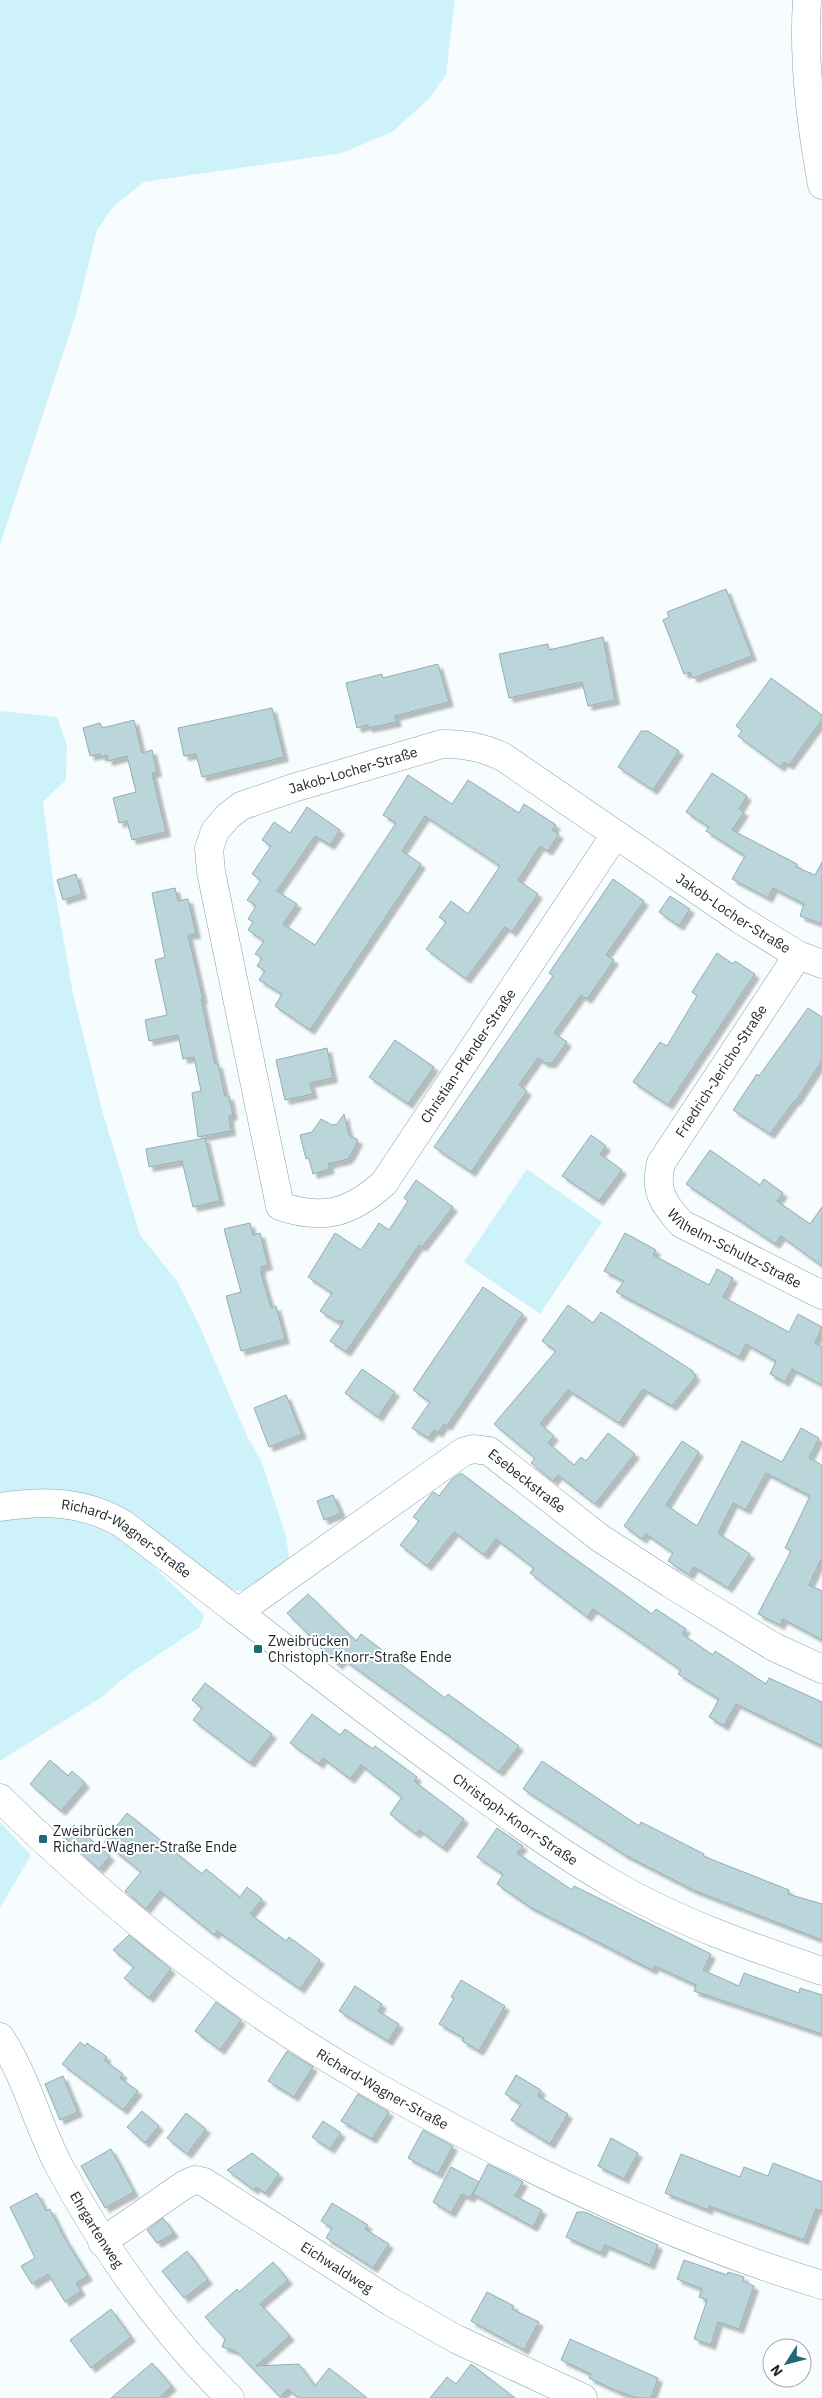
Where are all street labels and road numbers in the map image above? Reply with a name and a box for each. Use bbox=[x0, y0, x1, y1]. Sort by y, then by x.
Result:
street label: Jakob-Locher-Straße bbox=[286, 743, 420, 798]
street label: Jakob-Locher-Straße bbox=[673, 869, 794, 957]
street label: Christian-Pfender-Straße bbox=[416, 985, 520, 1127]
street label: Friedrich-Jericho-Straße bbox=[671, 1001, 771, 1141]
street label: Wilhelm-Schultz-Straße bbox=[663, 1205, 805, 1292]
street label: Esebeckstraße bbox=[485, 1445, 570, 1517]
street label: Richard-Wagner-Straße bbox=[60, 1495, 195, 1582]
street label: Christoph-Knorr-Straße bbox=[449, 1769, 581, 1869]
street label: Richard-Wagner-Straße bbox=[313, 2044, 452, 2133]
street label: Ehrgartenweg bbox=[66, 2188, 128, 2272]
street label: Eichwaldweg bbox=[297, 2237, 377, 2297]

